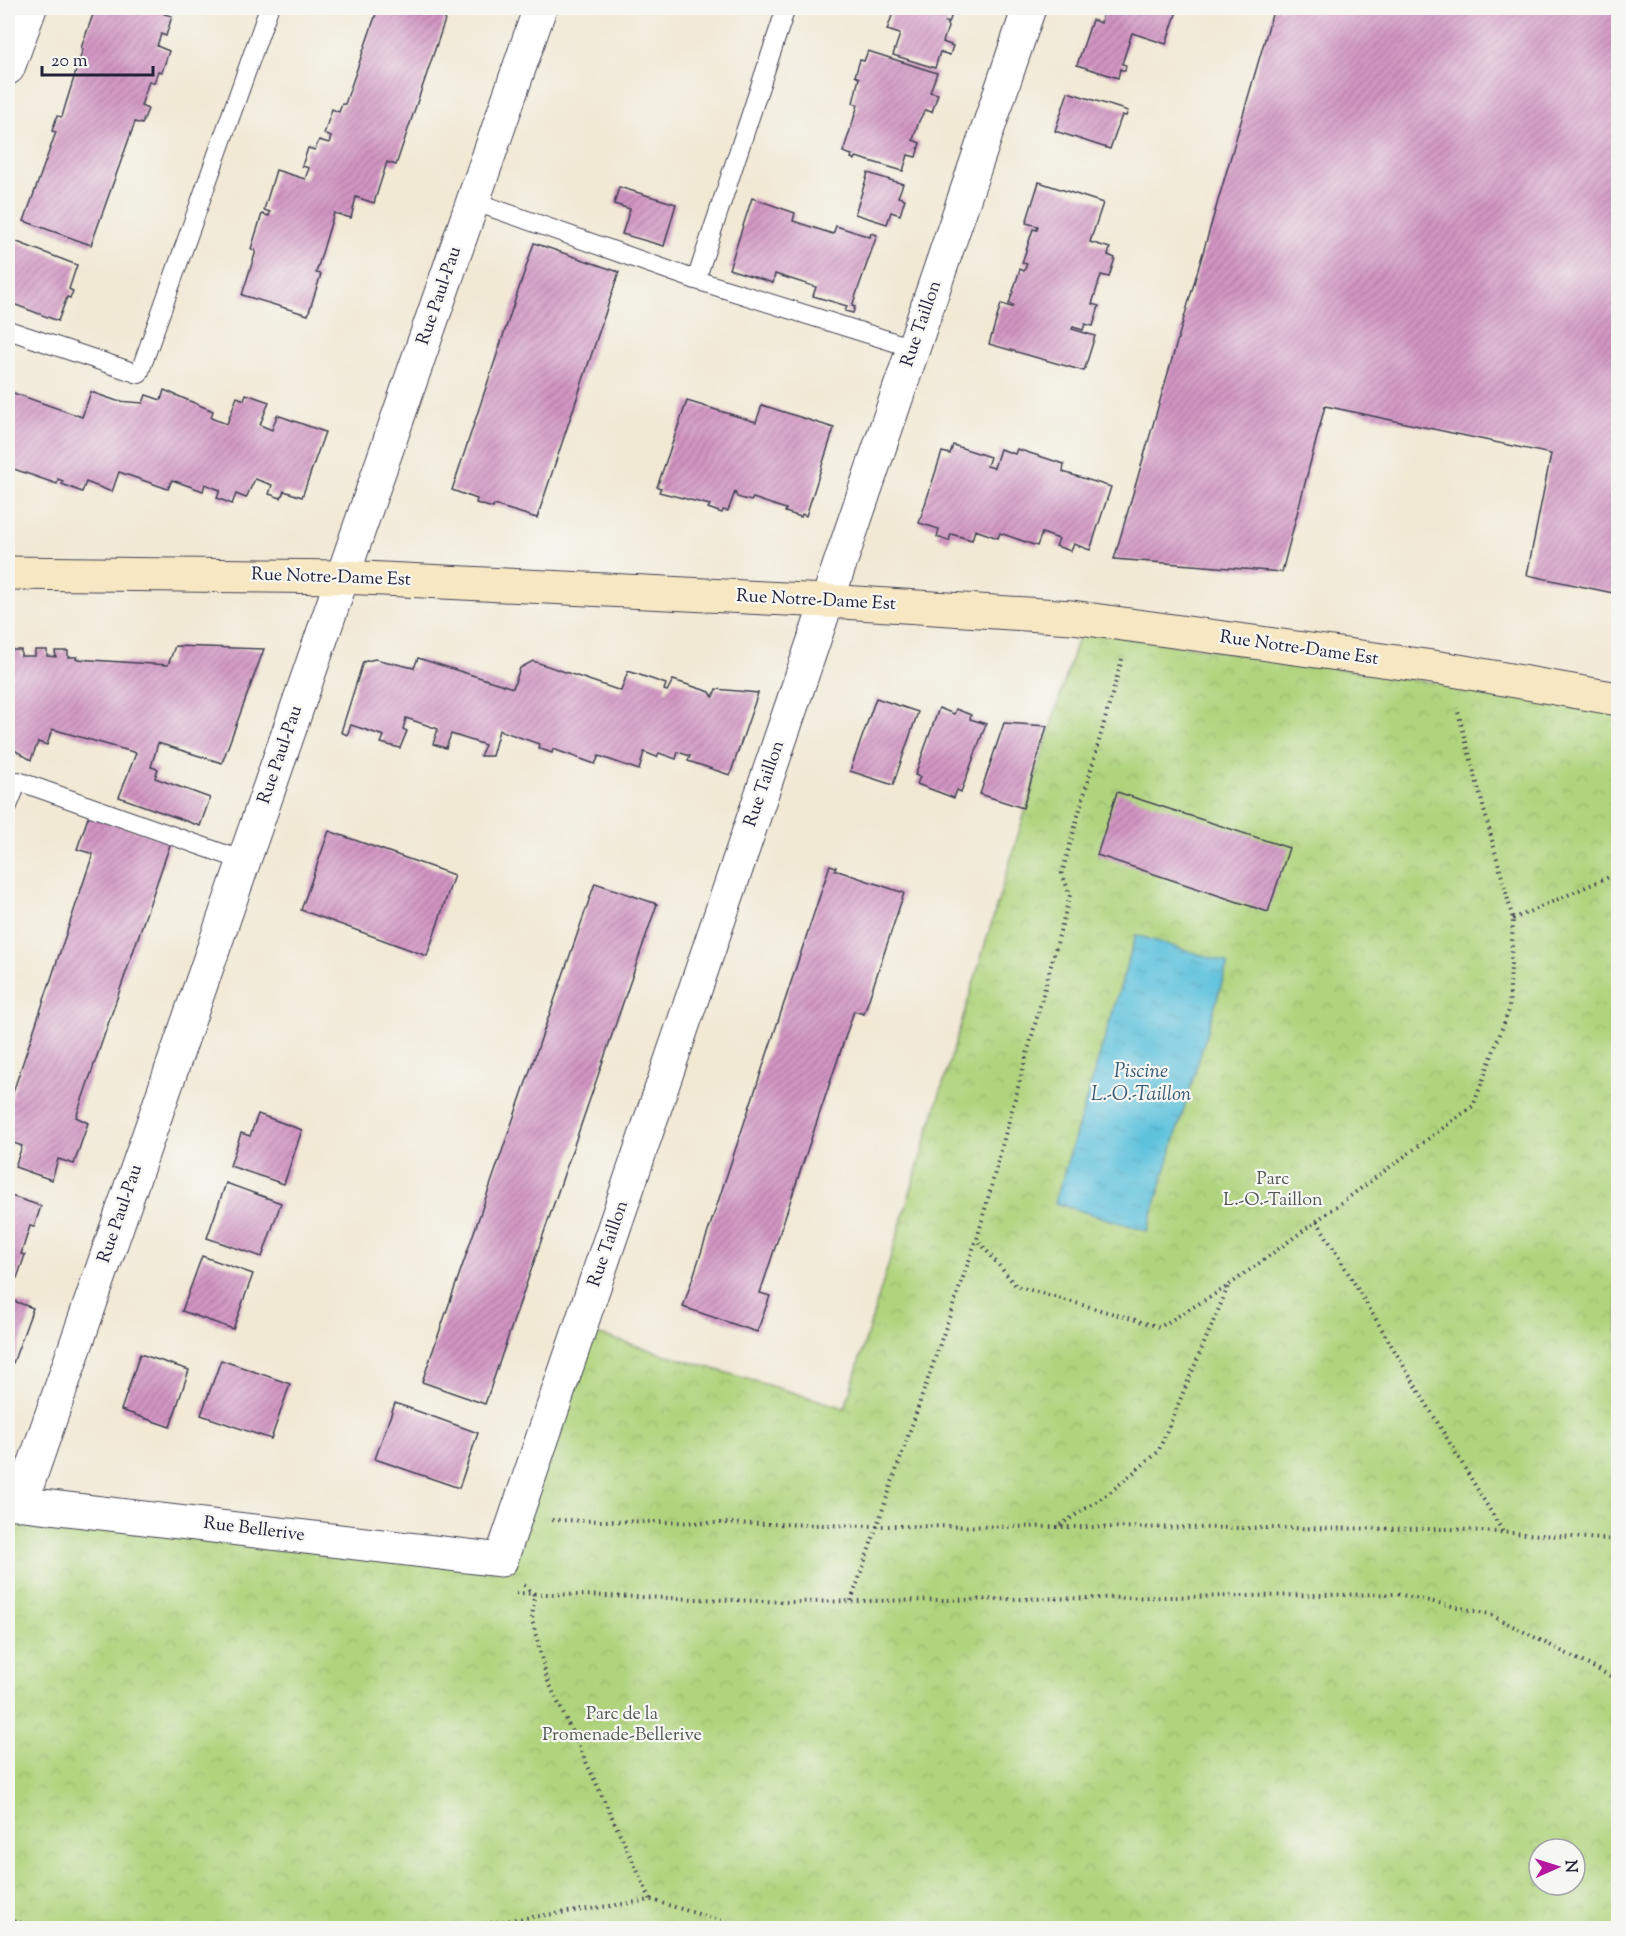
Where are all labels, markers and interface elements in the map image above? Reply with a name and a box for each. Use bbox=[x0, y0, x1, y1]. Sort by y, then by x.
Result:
scale bar bbox=[42, 39, 153, 77]
text: 20 m bbox=[51, 49, 88, 75]
street label: Rue Paul-Pau bbox=[411, 243, 469, 349]
street label: Rue Taillon bbox=[895, 277, 949, 371]
street label: Rue Notre-Dame Est bbox=[251, 562, 411, 594]
street label: Rue Notre-Dame Est bbox=[735, 584, 897, 618]
street label: Rue Notre-Dame Est bbox=[1218, 625, 1380, 673]
street label: Rue Paul-Pau bbox=[252, 702, 310, 808]
street label: Rue Taillon bbox=[738, 737, 792, 831]
water label: Piscine L.-O.-Taillon bbox=[1091, 1058, 1192, 1110]
street label: Rue Paul-Pau bbox=[92, 1161, 150, 1267]
park label: Parc L.-O.-Taillon bbox=[1223, 1167, 1323, 1214]
street label: Rue Taillon bbox=[582, 1197, 636, 1291]
street label: Rue Bellerive bbox=[202, 1511, 306, 1549]
park label: Parc de la Promenade-Bellerive bbox=[542, 1702, 702, 1749]
north arrow bbox=[1527, 1837, 1587, 1897]
text: N bbox=[1558, 1859, 1581, 1874]

